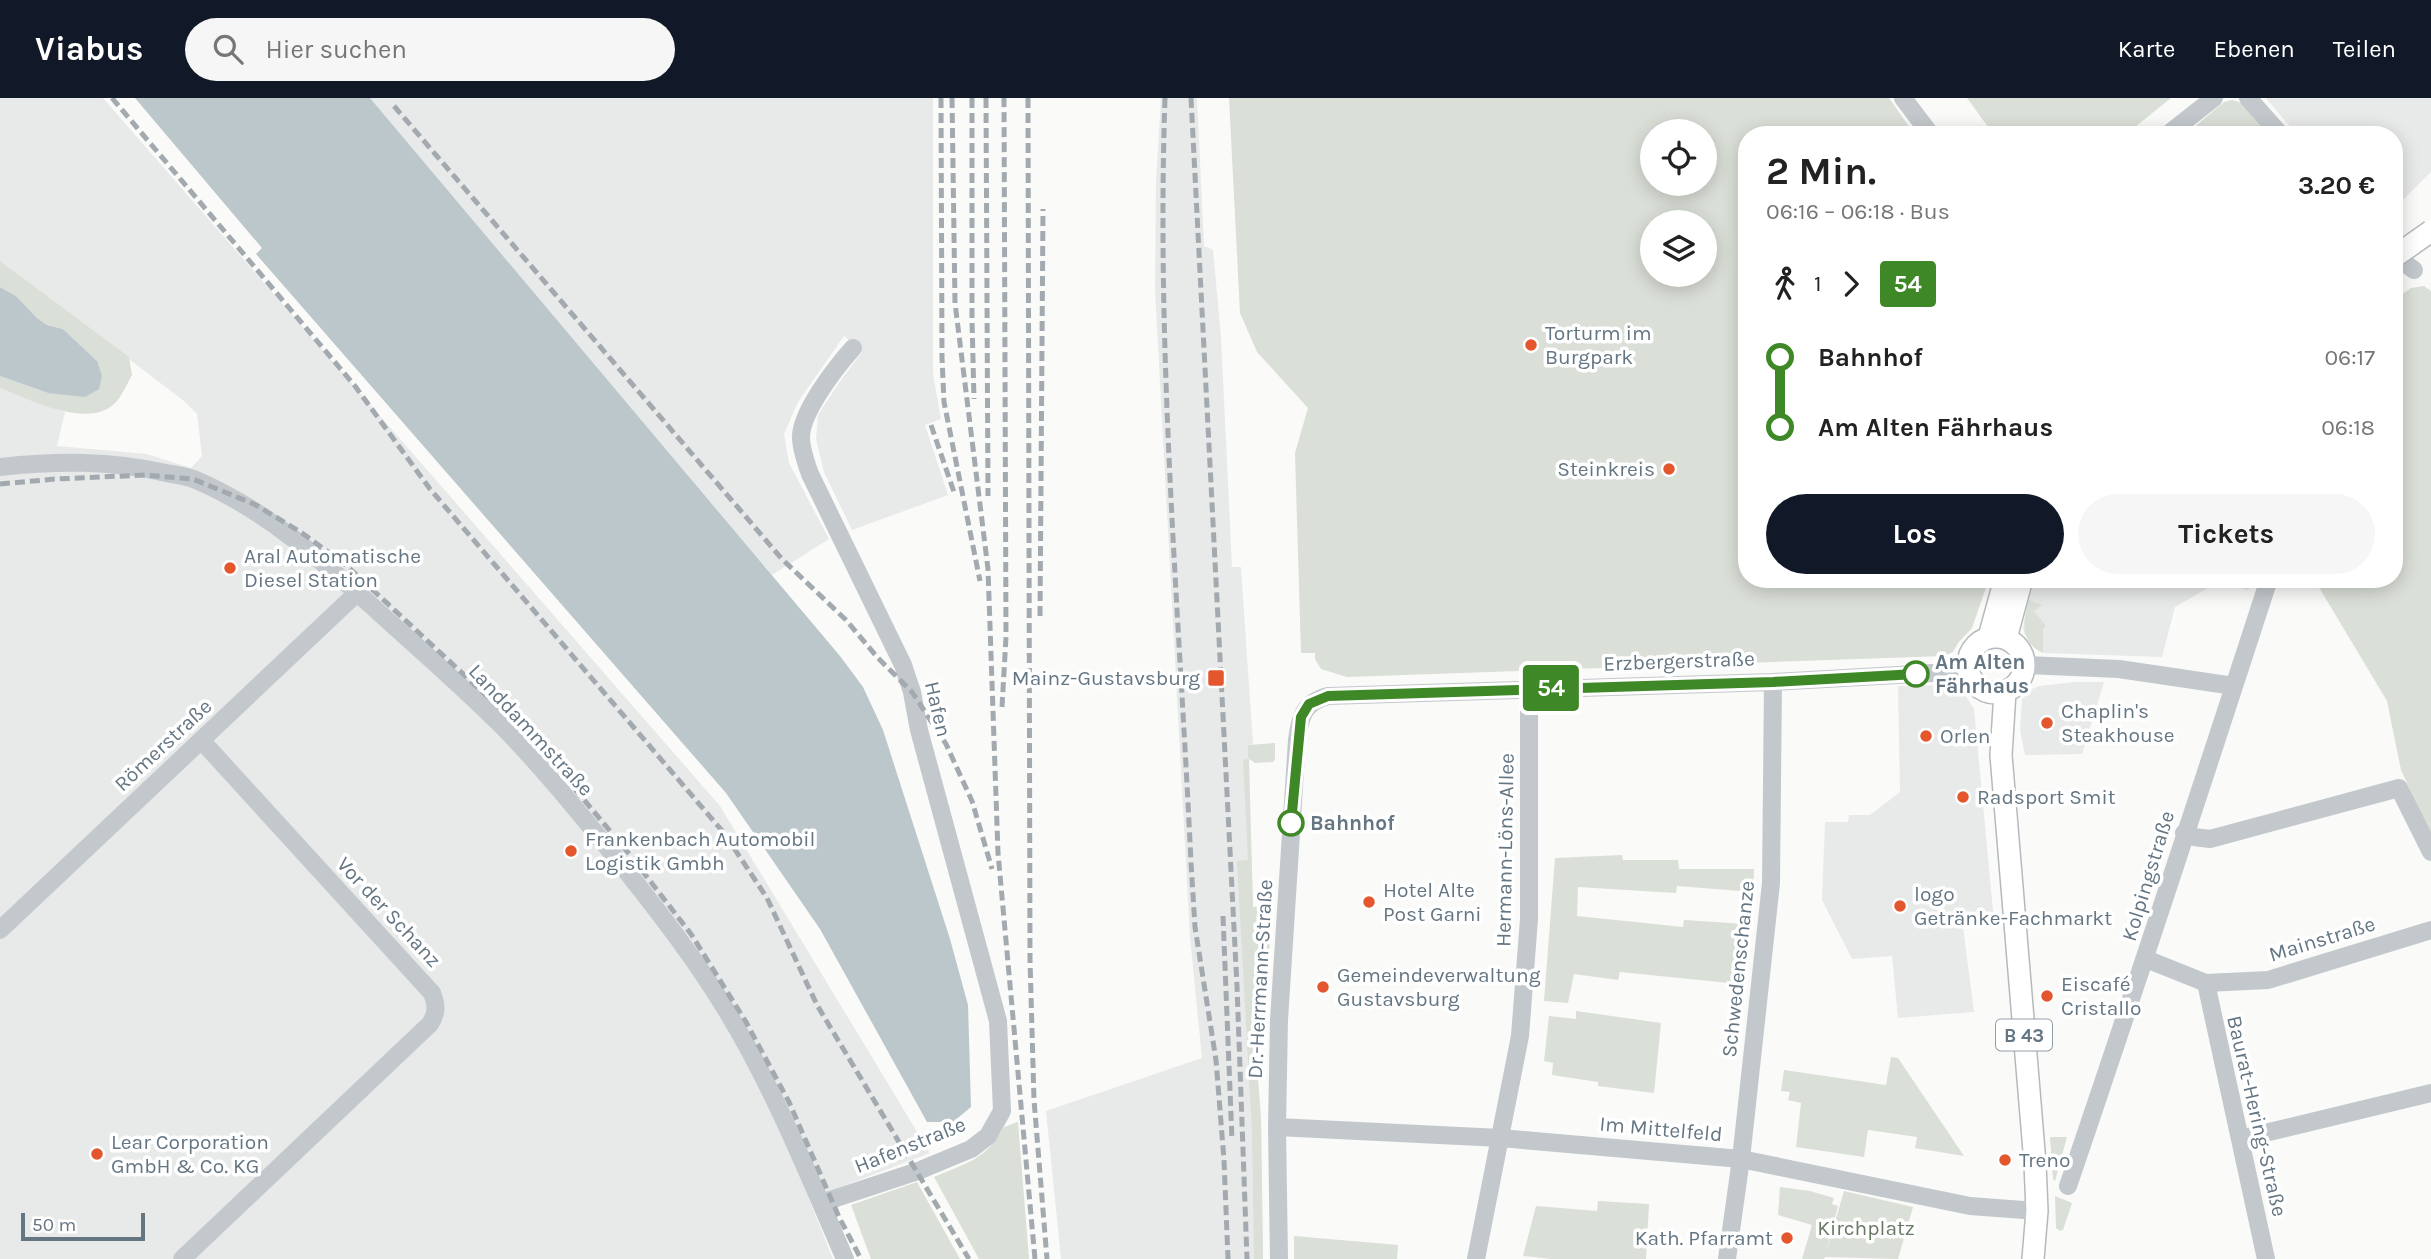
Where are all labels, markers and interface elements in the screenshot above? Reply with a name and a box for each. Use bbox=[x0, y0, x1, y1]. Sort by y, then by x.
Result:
search box bbox=[185, 18, 675, 81]
text: Viabus bbox=[35, 30, 143, 68]
icon: search bbox=[209, 30, 247, 68]
text: Hier suchen bbox=[265, 34, 407, 65]
text: Karte bbox=[2118, 35, 2175, 63]
text: Ebenen bbox=[2213, 35, 2295, 63]
text: Teilen bbox=[2333, 35, 2396, 63]
map controls bbox=[1640, 119, 1717, 287]
button: locate bbox=[1640, 119, 1717, 196]
text: 2 Min. bbox=[1766, 149, 1876, 194]
text: 3.20 € bbox=[2298, 170, 2375, 201]
text: 06:16 – 06:18 · Bus bbox=[1766, 198, 1950, 225]
button: layers bbox=[1640, 210, 1717, 287]
icon: walk bbox=[1766, 265, 1804, 303]
icon: forward bbox=[1832, 265, 1870, 303]
text: 1 bbox=[1814, 270, 1822, 297]
text: 54 bbox=[1894, 270, 1922, 298]
place label: Torturm im Burgpark bbox=[1545, 321, 1652, 369]
marker: Torturm im Burgpark bbox=[1523, 337, 1539, 353]
text: Bahnhof bbox=[1818, 342, 1923, 373]
text: 06:17 bbox=[2324, 344, 2375, 371]
text: Am Alten Fährhaus bbox=[1818, 412, 2053, 443]
text: 06:18 bbox=[2321, 414, 2375, 441]
place label: Steinkreis bbox=[1557, 457, 1655, 481]
marker: Steinkreis bbox=[1661, 461, 1677, 477]
button: Los bbox=[1766, 494, 2064, 574]
button: Tickets bbox=[2078, 494, 2375, 574]
place label: Aral Automatische Diesel Station bbox=[244, 544, 421, 592]
marker: Aral Automatische Diesel Station bbox=[222, 560, 238, 576]
street label: Erzbergerstraße bbox=[1603, 646, 1755, 676]
place label: Am Alten Fährhaus bbox=[1935, 650, 2029, 698]
street label: Landdammstraße bbox=[464, 659, 598, 801]
marker: Am Alten Fährhaus bbox=[1903, 661, 1929, 687]
line badge: 54 bbox=[1520, 665, 1582, 711]
place label: Mainz-Gustavsburg bbox=[1012, 666, 1200, 690]
marker: Mainz-Gustavsburg bbox=[1206, 668, 1226, 688]
text: 54 bbox=[1537, 674, 1565, 702]
street label: Hafen bbox=[920, 679, 956, 739]
street label: Römerstraße bbox=[109, 694, 217, 796]
place label: Chaplin's Steakhouse bbox=[2061, 699, 2174, 747]
marker: Chaplin's Steakhouse bbox=[2039, 715, 2055, 731]
place label: Orlen bbox=[1940, 724, 1990, 748]
marker: Orlen bbox=[1918, 728, 1934, 744]
street label: Hermann-Löns-Allee bbox=[1491, 753, 1519, 947]
place label: Radsport Smit bbox=[1977, 785, 2116, 809]
marker: Radsport Smit bbox=[1955, 789, 1971, 805]
street label: Kolpingstraße bbox=[2117, 808, 2179, 944]
marker: Bahnhof bbox=[1278, 810, 1304, 836]
place label: Bahnhof bbox=[1310, 811, 1395, 835]
place label: Frankenbach Automobil Logistik Gmbh bbox=[585, 827, 815, 875]
marker: Frankenbach Automobil Logistik Gmbh bbox=[563, 843, 579, 859]
street label: Vor der Schanz bbox=[332, 852, 446, 972]
place label: Hotel Alte Post Garni bbox=[1383, 878, 1482, 926]
street label: Dr.-Herrmann-Straße bbox=[1243, 879, 1277, 1079]
street label: Schwedenschanze bbox=[1717, 879, 1759, 1059]
place label: logo Getränke-Fachmarkt bbox=[1914, 882, 2112, 930]
marker: Hotel Alte Post Garni bbox=[1361, 894, 1377, 910]
marker: logo Getränke-Fachmarkt bbox=[1892, 898, 1908, 914]
street label: Mainstraße bbox=[2266, 911, 2378, 967]
place label: Gemeindeverwaltung Gustavsburg bbox=[1337, 963, 1541, 1011]
place label: Eiscafé Cristallo bbox=[2061, 972, 2141, 1020]
marker: Gemeindeverwaltung Gustavsburg bbox=[1315, 979, 1331, 995]
marker: Eiscafé Cristallo bbox=[2039, 988, 2055, 1004]
street label: Baurat-Hering-Straße bbox=[2222, 1013, 2292, 1219]
road number: B 43 bbox=[1996, 1020, 2052, 1051]
street label: Hafenstraße bbox=[851, 1112, 969, 1178]
street label: Im Mittelfeld bbox=[1599, 1112, 1723, 1146]
place label: Lear Corporation GmbH & Co. KG bbox=[111, 1130, 269, 1178]
marker: Lear Corporation GmbH & Co. KG bbox=[89, 1146, 105, 1162]
place label: Treno bbox=[2019, 1148, 2071, 1172]
marker: Treno bbox=[1997, 1152, 2013, 1168]
scale bar bbox=[21, 1210, 145, 1242]
text: 50 m bbox=[32, 1214, 76, 1236]
park label: Kirchplatz bbox=[1817, 1216, 1915, 1240]
place label: Kath. Pfarramt bbox=[1635, 1226, 1773, 1250]
marker: Kath. Pfarramt bbox=[1779, 1230, 1795, 1246]

